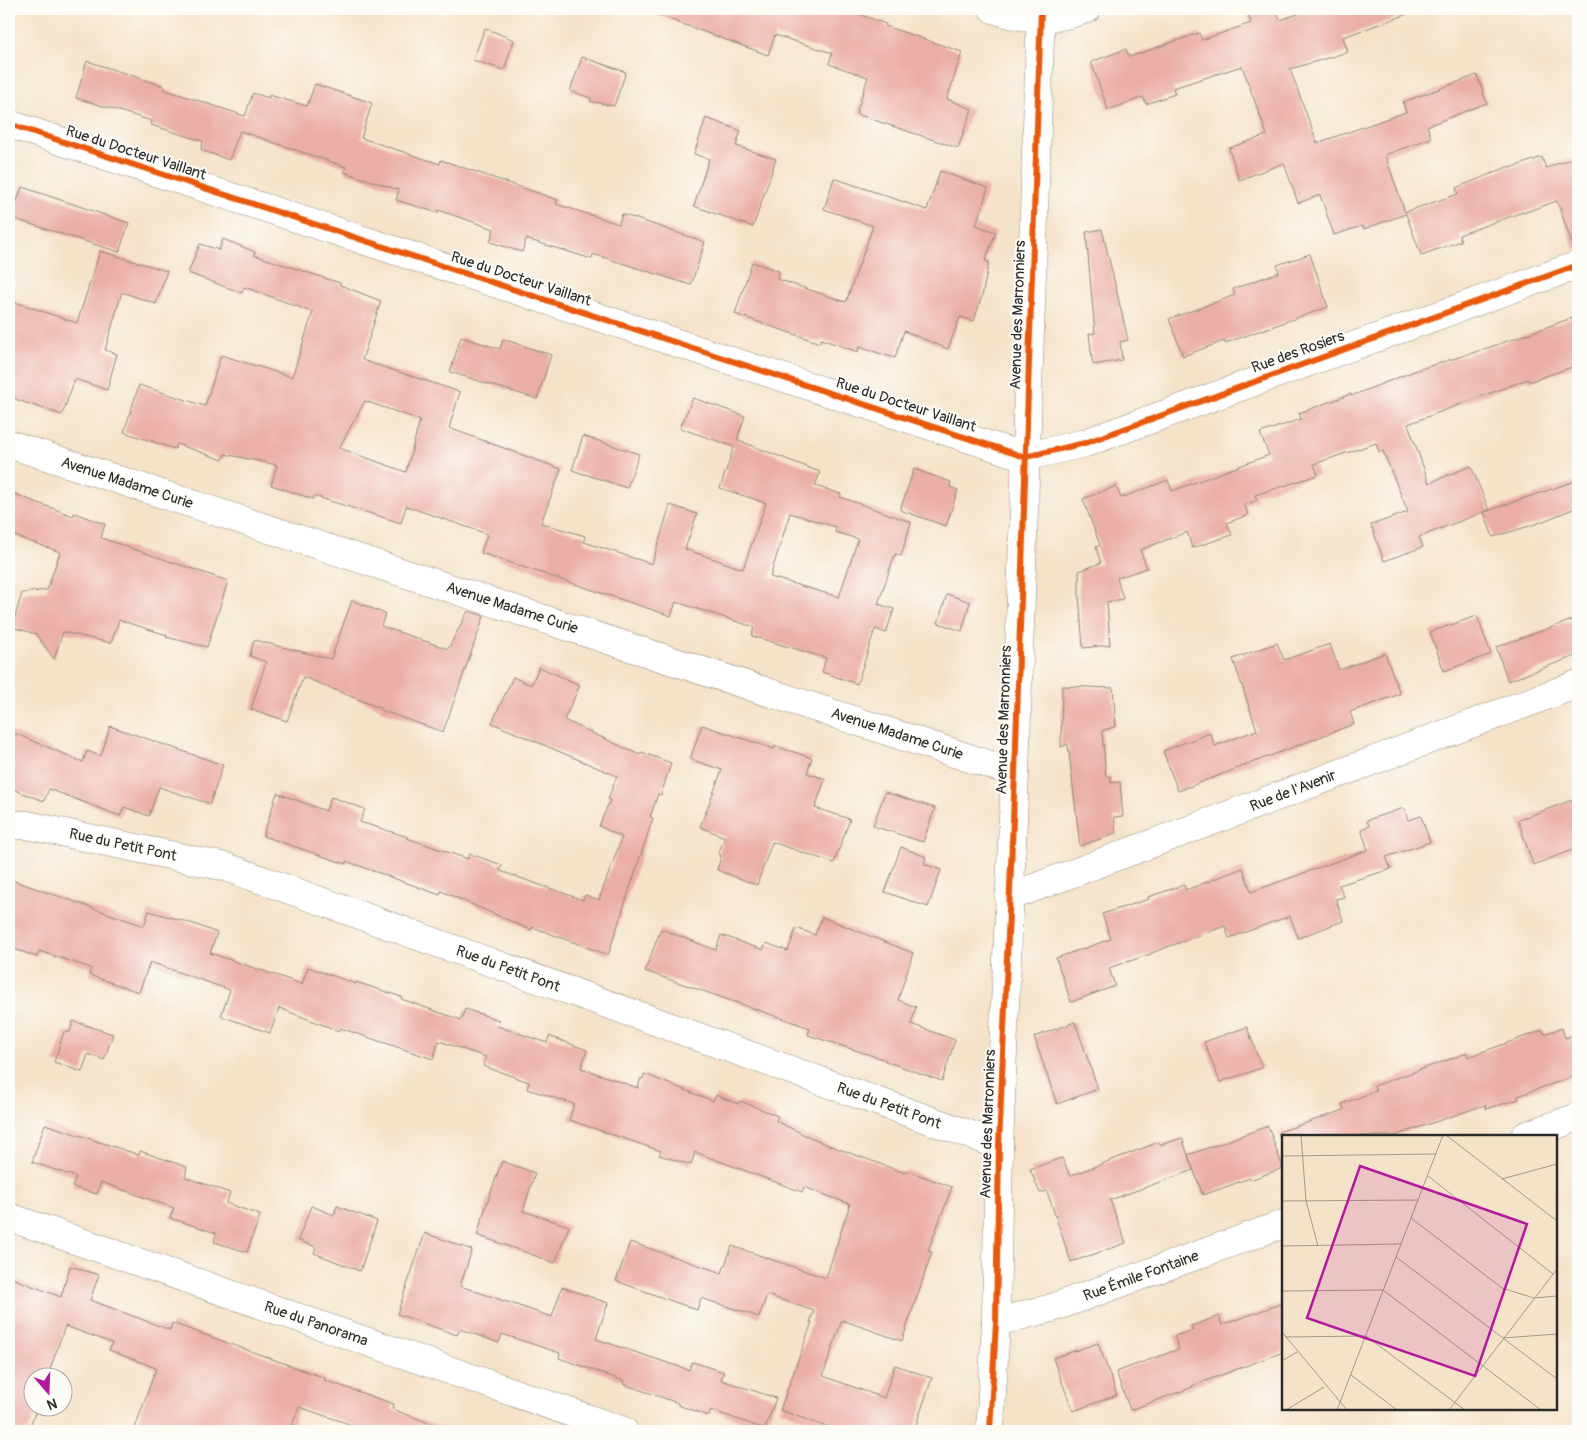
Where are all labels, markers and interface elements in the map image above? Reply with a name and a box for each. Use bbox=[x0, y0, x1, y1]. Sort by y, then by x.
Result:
street label: Rue du Docteur Vaillant bbox=[63, 121, 209, 185]
street label: Avenue des Marronniers bbox=[1006, 240, 1030, 390]
street label: Rue du Docteur Vaillant bbox=[448, 247, 594, 311]
street label: Rue des Rosiers bbox=[1249, 326, 1347, 378]
street label: Rue du Docteur Vaillant bbox=[833, 373, 979, 437]
street label: Avenue Madame Curie bbox=[59, 453, 196, 513]
street label: Avenue Madame Curie bbox=[444, 578, 581, 638]
street label: Avenue des Marronniers bbox=[992, 645, 1016, 795]
street label: Avenue Madame Curie bbox=[829, 704, 966, 764]
street label: Rue de l'Avenir bbox=[1247, 766, 1339, 816]
street label: Rue du Petit Pont bbox=[68, 824, 179, 866]
street label: Rue du Petit Pont bbox=[453, 941, 563, 997]
street label: Avenue des Marronniers bbox=[976, 1049, 1000, 1199]
street label: Rue du Petit Pont bbox=[834, 1078, 944, 1134]
inset map bbox=[1282, 1135, 1557, 1410]
street label: Rue Émile Fontaine bbox=[1081, 1246, 1202, 1306]
street label: Rue du Panorama bbox=[262, 1297, 371, 1351]
north arrow bbox=[22, 1368, 72, 1418]
text: N bbox=[45, 1394, 59, 1413]

